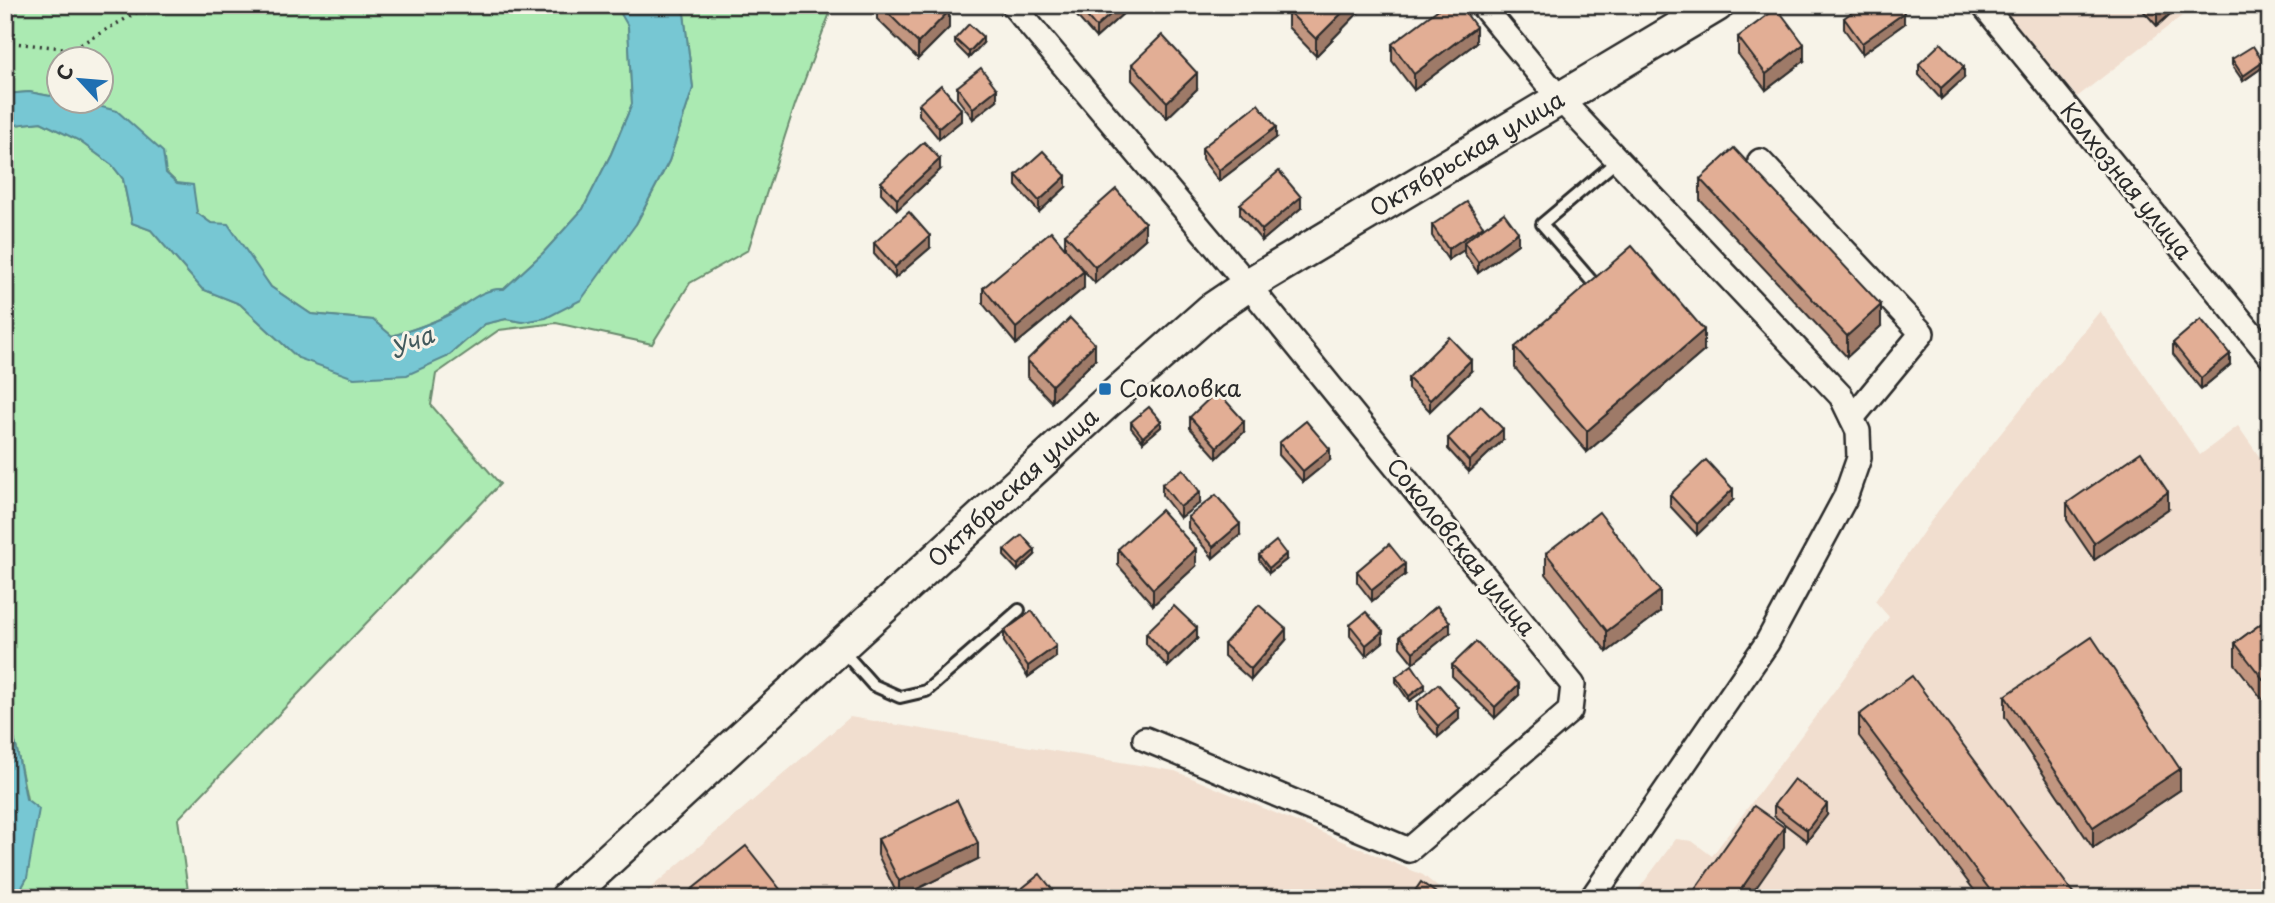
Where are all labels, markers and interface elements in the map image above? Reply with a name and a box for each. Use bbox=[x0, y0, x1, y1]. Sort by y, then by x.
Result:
north arrow bbox=[46, 46, 116, 116]
text: С bbox=[48, 60, 80, 85]
street label: Октябрьская улица bbox=[1362, 81, 1571, 225]
street label: Колхозная улица bbox=[2053, 94, 2202, 267]
water label: Уча bbox=[383, 315, 440, 367]
place label: Соколовка bbox=[1119, 370, 1242, 405]
marker: Соколовка bbox=[1097, 381, 1113, 397]
street label: Октябрьская улица bbox=[919, 399, 1106, 575]
street label: Соколовская улица bbox=[1379, 449, 1546, 643]

